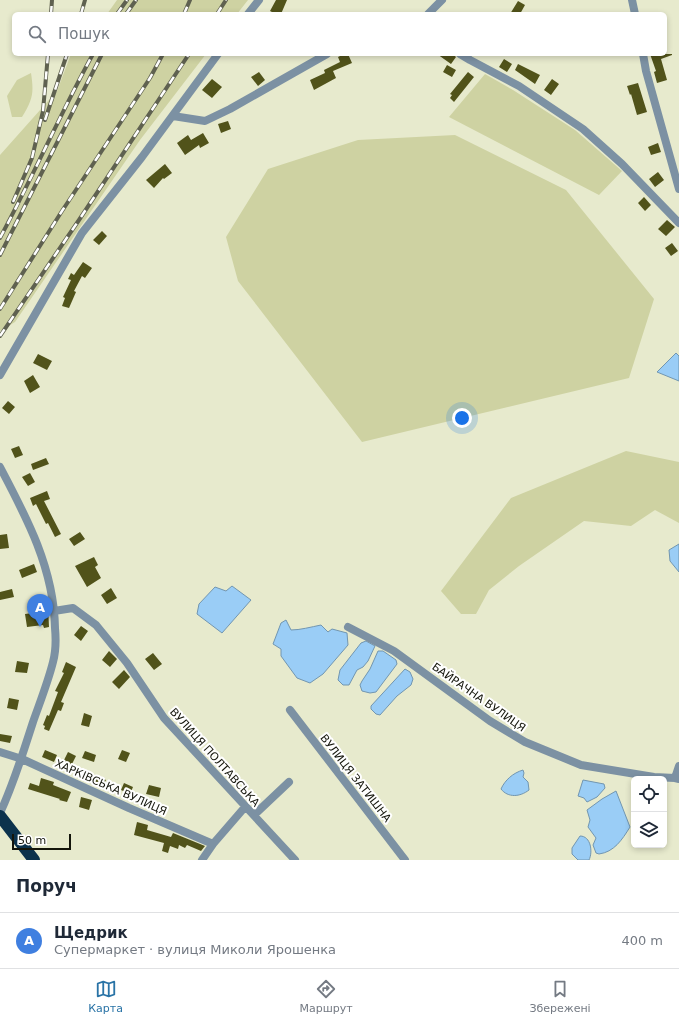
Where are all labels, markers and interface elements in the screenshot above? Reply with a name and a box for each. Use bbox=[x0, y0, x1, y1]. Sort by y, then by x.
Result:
search box bbox=[12, 12, 667, 56]
icon: search bbox=[26, 23, 48, 45]
text: Пошук bbox=[58, 25, 110, 43]
your location bbox=[452, 408, 472, 428]
pin: A bbox=[27, 594, 53, 627]
street label: БАЙРАЧНА ВУЛИЦЯ bbox=[429, 660, 528, 735]
street label: ВУЛИЦЯ ПОЛТАВСЬКА bbox=[167, 705, 263, 810]
street label: ВУЛИЦЯ ЗАТИШНА bbox=[317, 732, 394, 825]
street label: ХАРКІВСЬКА ВУЛИЦЯ bbox=[53, 757, 169, 818]
map controls bbox=[631, 776, 667, 848]
button: locate bbox=[631, 776, 667, 812]
button: layers bbox=[631, 812, 667, 848]
scale bar bbox=[12, 832, 71, 851]
text: 50 m bbox=[18, 834, 46, 847]
text: Поруч bbox=[16, 876, 77, 896]
text: Щедрик bbox=[54, 924, 128, 942]
text: A bbox=[24, 933, 34, 948]
text: 400 m bbox=[621, 933, 663, 948]
text: Супермаркет · вулиця Миколи Ярошенка bbox=[54, 942, 336, 957]
tab: Карта bbox=[88, 978, 123, 1015]
tab: Маршрут bbox=[300, 978, 353, 1015]
tab: Збережені bbox=[529, 978, 591, 1015]

